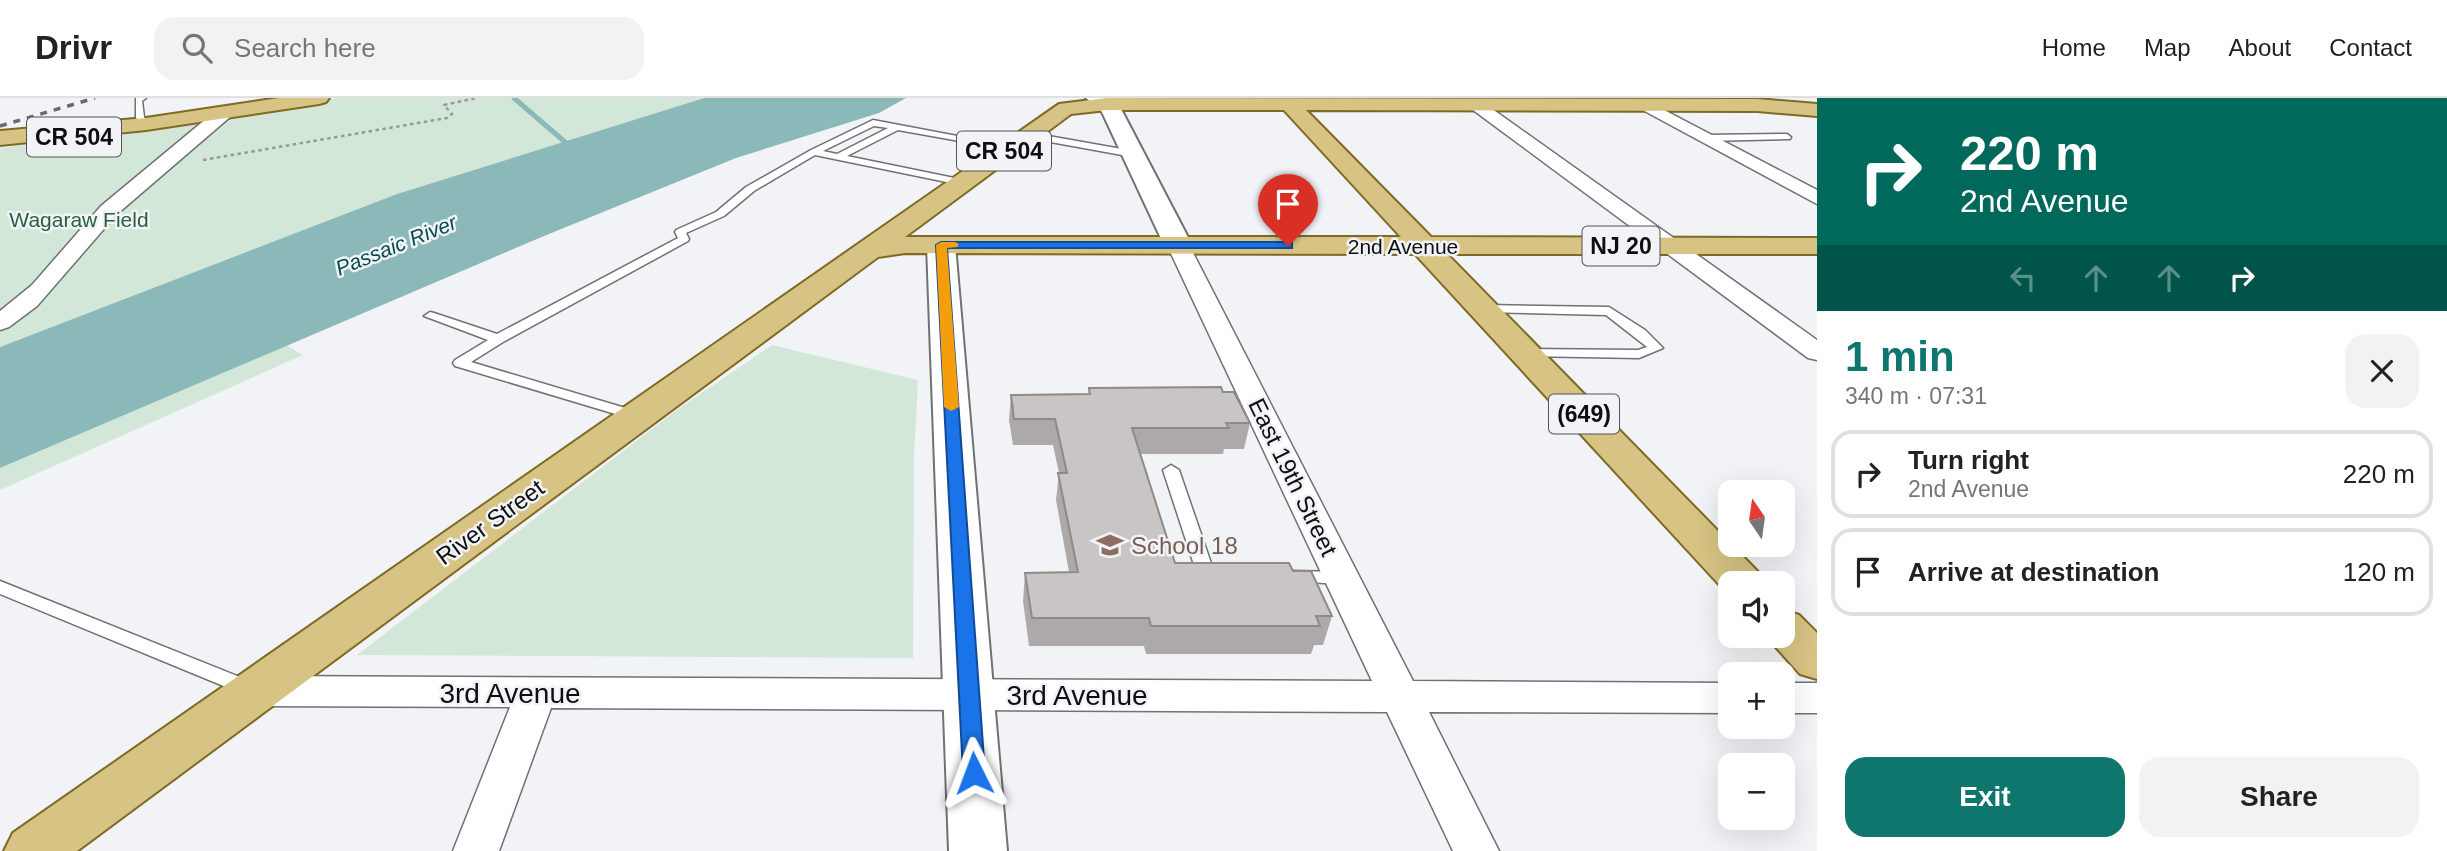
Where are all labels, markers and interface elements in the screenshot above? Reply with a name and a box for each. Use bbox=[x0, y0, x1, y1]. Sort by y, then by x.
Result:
search box bbox=[154, 17, 644, 80]
text: Drivr bbox=[35, 29, 112, 66]
icon: search bbox=[178, 29, 216, 67]
text: Search here bbox=[234, 33, 376, 63]
text: Home bbox=[2042, 34, 2106, 61]
text: Map bbox=[2144, 34, 2191, 61]
text: About bbox=[2229, 34, 2291, 61]
text: Contact bbox=[2329, 34, 2412, 61]
road number: CR 504 bbox=[27, 118, 121, 156]
icon: right bbox=[1845, 126, 1936, 217]
text: 220 m bbox=[1960, 126, 2099, 180]
road number: CR 504 bbox=[957, 132, 1051, 170]
pin bbox=[1258, 174, 1318, 246]
text: 2nd Avenue bbox=[1960, 183, 2128, 219]
icon: arrive bbox=[1269, 185, 1307, 223]
park label: Wagaraw Field bbox=[9, 208, 149, 231]
water label: Passaic River bbox=[332, 210, 461, 280]
road number: NJ 20 bbox=[1582, 226, 1660, 266]
street label: 2nd Avenue bbox=[1348, 235, 1458, 258]
icon: left bbox=[2004, 259, 2042, 297]
icon: ahead bbox=[2077, 259, 2115, 297]
icon: ahead bbox=[2150, 259, 2188, 297]
icon: right bbox=[2223, 259, 2261, 297]
text: 1 min bbox=[1845, 333, 1955, 380]
button: close bbox=[2345, 334, 2419, 408]
text: 340 m · 07:31 bbox=[1845, 383, 1987, 409]
street label: East 19th Street bbox=[1243, 394, 1343, 561]
road number: (649) bbox=[1549, 394, 1619, 434]
text: Turn right bbox=[1908, 445, 2029, 475]
icon: right bbox=[1849, 455, 1887, 493]
text: 220 m bbox=[2343, 459, 2415, 489]
street label: River Street bbox=[431, 474, 549, 570]
text: 2nd Avenue bbox=[1908, 476, 2029, 502]
north arrow bbox=[1718, 480, 1796, 556]
map controls bbox=[1718, 480, 1795, 830]
school or university icon: School 18 bbox=[1095, 530, 1125, 560]
place label: School 18 bbox=[1131, 532, 1238, 559]
icon: arrive bbox=[1849, 553, 1887, 591]
text: Arrive at destination bbox=[1908, 557, 2159, 587]
text: 120 m bbox=[2343, 557, 2415, 587]
button: sound bbox=[1718, 571, 1795, 648]
button: + bbox=[1718, 662, 1795, 739]
street label: 3rd Avenue bbox=[439, 678, 581, 709]
street label: 3rd Avenue bbox=[1006, 680, 1148, 711]
position arrow bbox=[937, 736, 1011, 810]
button: − bbox=[1718, 753, 1795, 830]
button: Exit bbox=[1845, 757, 2125, 837]
button: Share bbox=[2139, 757, 2419, 837]

